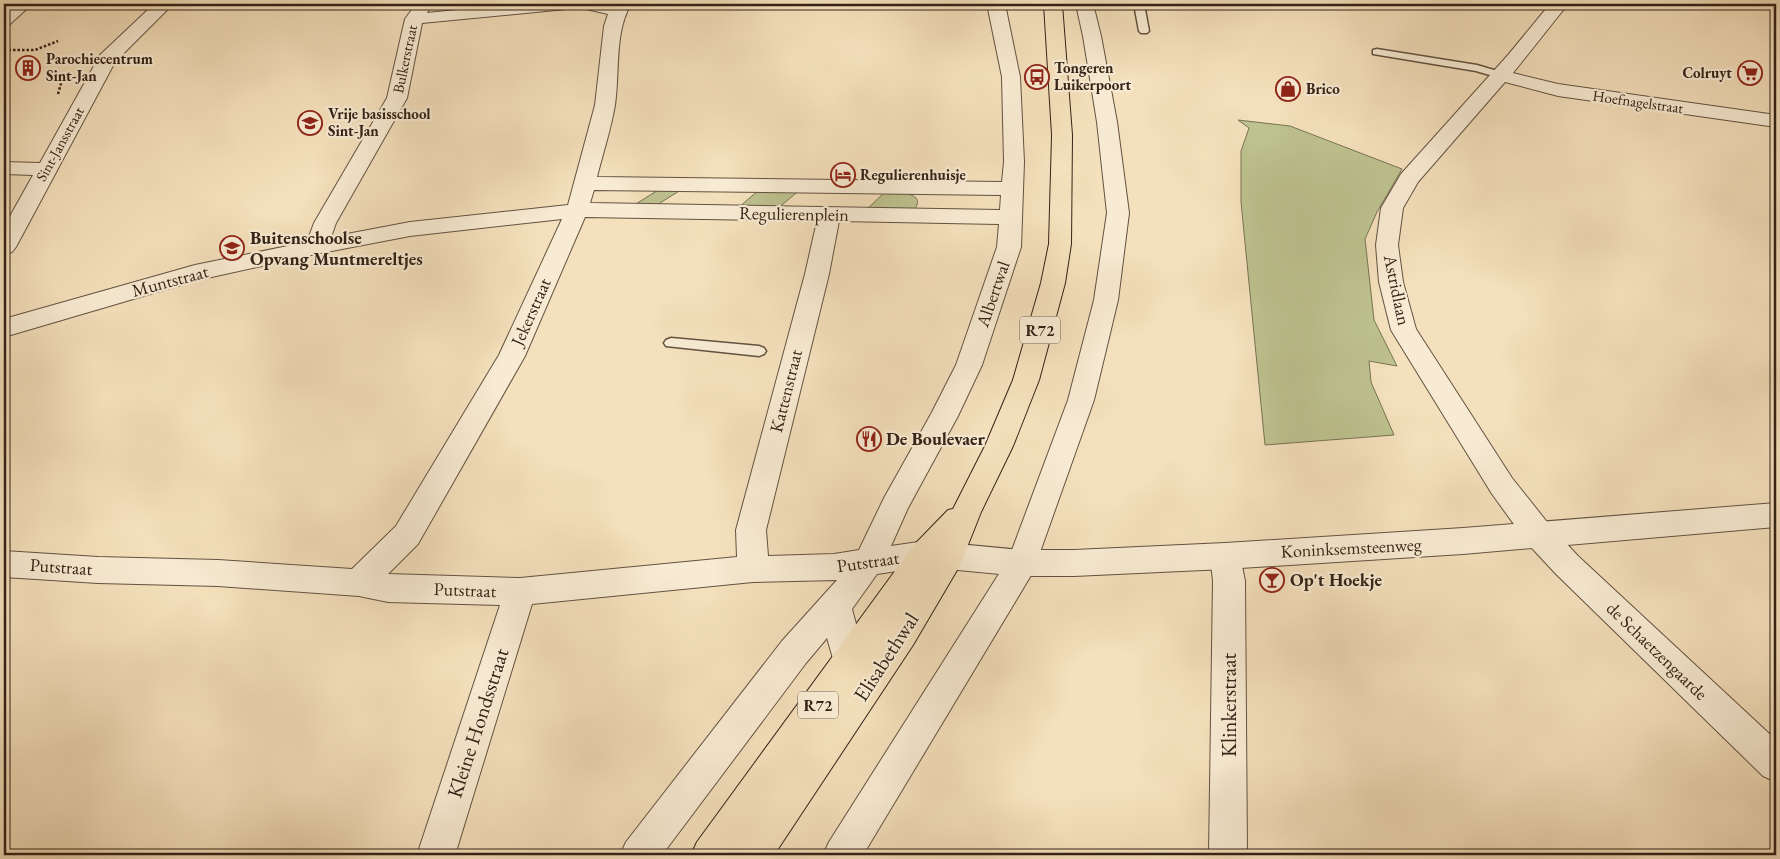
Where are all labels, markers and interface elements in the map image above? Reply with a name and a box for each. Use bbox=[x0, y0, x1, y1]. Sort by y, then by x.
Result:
street label: Bulkerstraat bbox=[388, 23, 421, 95]
place label: Parochiecentrum Sint-Jan bbox=[46, 49, 153, 85]
building icon: Parochiecentrum Sint-Jan bbox=[15, 55, 41, 81]
place label: Tongeren Luikerpoort bbox=[1054, 58, 1131, 94]
supermarket icon: Colruyt bbox=[1737, 60, 1763, 86]
place label: Colruyt bbox=[1682, 63, 1732, 82]
bus stop icon: Tongeren Luikerpoort bbox=[1024, 64, 1050, 90]
shop icon: Brico bbox=[1275, 76, 1301, 102]
place label: Brico bbox=[1306, 79, 1340, 98]
street label: Hoefnagelstraat bbox=[1592, 86, 1685, 117]
street label: Sint-Jansstraat bbox=[31, 103, 88, 184]
place label: Vrije basisschool Sint-Jan bbox=[328, 104, 431, 140]
school or university icon: Vrije basisschool Sint-Jan bbox=[297, 110, 323, 136]
hotel icon: Regulierenhuisje bbox=[830, 162, 856, 188]
place label: Regulierenhuisje bbox=[860, 165, 966, 184]
street label: Regulierenplein bbox=[739, 201, 850, 226]
place label: Buitenschoolse Opvang Muntmereltjes bbox=[250, 226, 423, 270]
school or university icon: Buitenschoolse Opvang Muntmereltjes bbox=[219, 235, 245, 261]
street label: Astridlaan bbox=[1379, 251, 1416, 328]
street label: Albertwal bbox=[970, 258, 1015, 331]
street label: Muntstraat bbox=[129, 259, 211, 302]
street label: Jekerstraat bbox=[505, 274, 556, 351]
road number: R72 bbox=[1020, 316, 1060, 344]
street label: Kattenstraat bbox=[764, 347, 807, 435]
restaurant icon: De Boulevaer bbox=[856, 426, 882, 452]
place label: De Boulevaer bbox=[886, 427, 986, 450]
street label: Koninksemsteenweg bbox=[1280, 532, 1422, 563]
street label: Putstraat bbox=[835, 546, 901, 577]
street label: Putstraat bbox=[29, 553, 93, 580]
bar icon: Op't Hoekje bbox=[1259, 567, 1285, 593]
place label: Op't Hoekje bbox=[1290, 568, 1382, 591]
street label: Putstraat bbox=[433, 577, 497, 602]
street label: de Schaetzengaarde bbox=[1602, 596, 1713, 705]
street label: Elisabethwal bbox=[847, 607, 924, 706]
street label: Kleine Hondsstraat bbox=[441, 644, 515, 801]
street label: Klinkerstraat bbox=[1215, 652, 1242, 757]
road number: R72 bbox=[798, 692, 838, 718]

